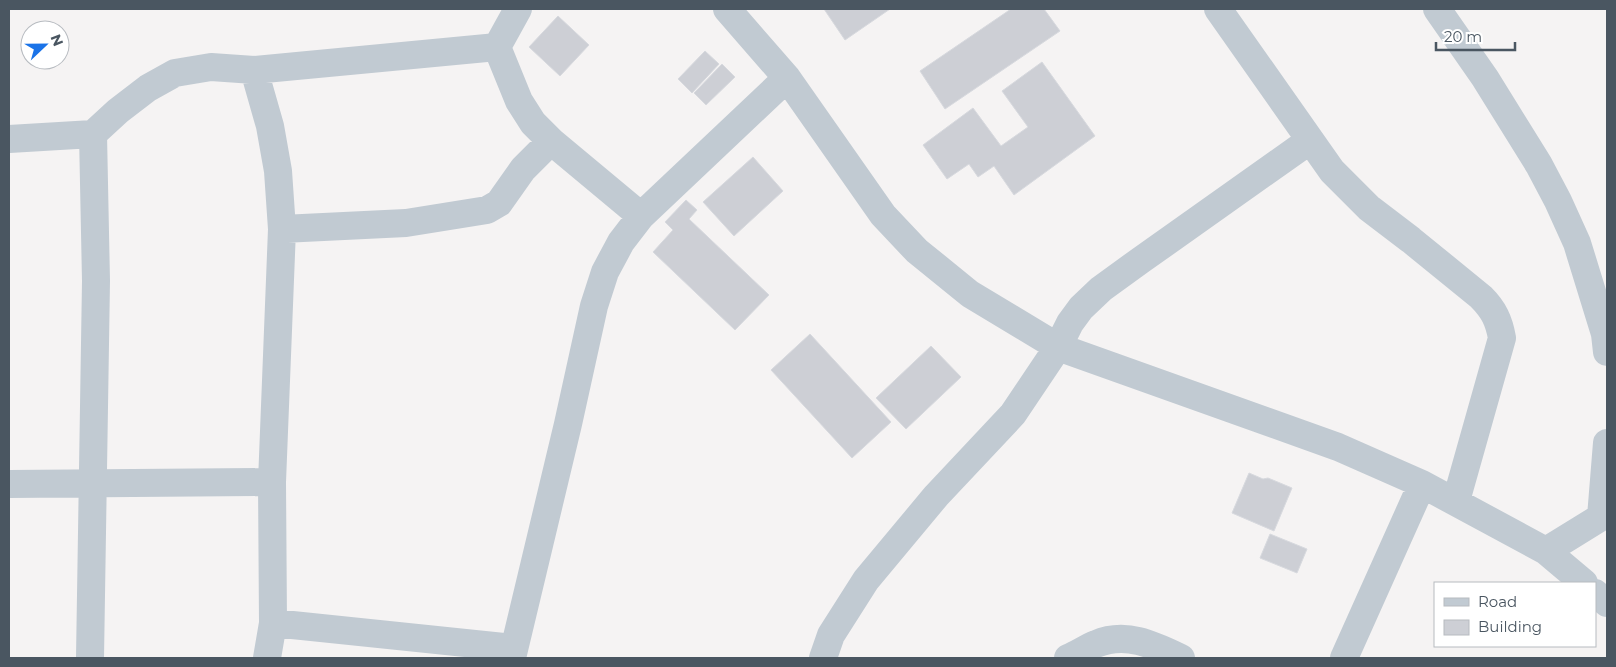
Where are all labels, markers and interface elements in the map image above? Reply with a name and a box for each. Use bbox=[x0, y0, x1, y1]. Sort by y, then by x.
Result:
north arrow bbox=[20, 20, 70, 70]
scale bar bbox=[1436, 20, 1515, 52]
text: 20 m bbox=[1444, 27, 1482, 46]
text: N bbox=[47, 32, 68, 49]
legend bbox=[1434, 582, 1596, 647]
text: Road bbox=[1478, 592, 1517, 611]
text: Building bbox=[1478, 617, 1542, 636]

